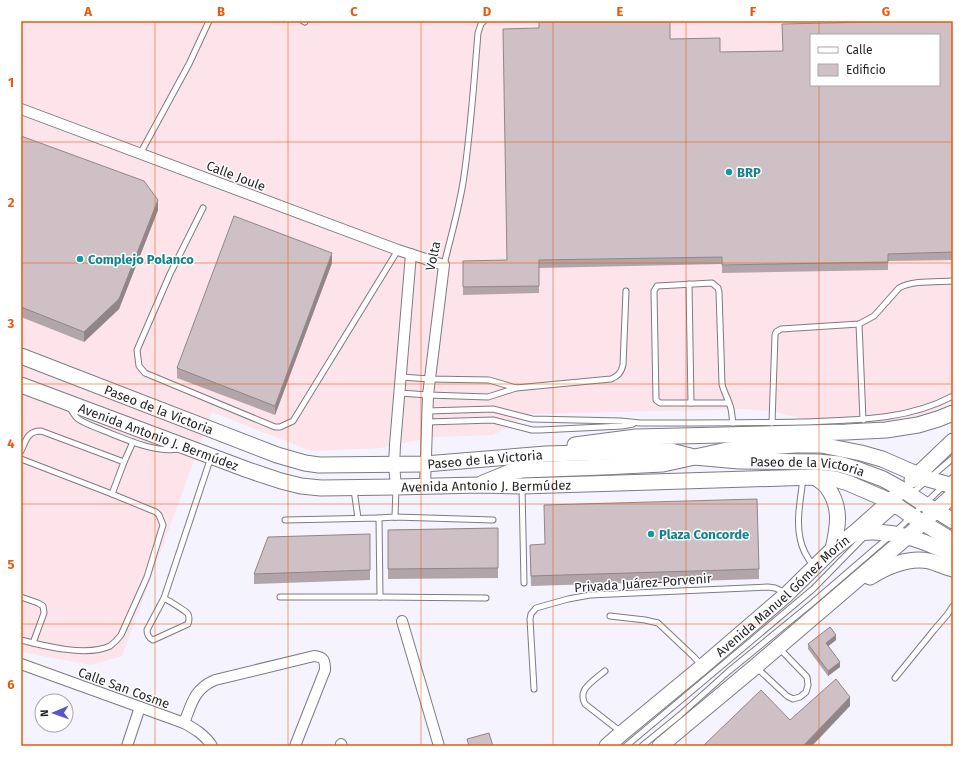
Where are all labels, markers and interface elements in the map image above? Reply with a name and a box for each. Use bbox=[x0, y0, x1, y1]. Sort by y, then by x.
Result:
text: A bbox=[83, 4, 92, 19]
text: B bbox=[217, 4, 225, 19]
text: C bbox=[350, 4, 358, 19]
text: D bbox=[483, 4, 492, 19]
text: E bbox=[617, 4, 624, 19]
text: F bbox=[750, 4, 757, 19]
text: G bbox=[882, 4, 890, 19]
legend bbox=[810, 34, 940, 86]
text: Calle bbox=[846, 43, 873, 57]
text: Edificio bbox=[846, 63, 886, 77]
text: 1 bbox=[8, 75, 14, 90]
street label: Calle Joule bbox=[204, 158, 268, 194]
place label: BRP bbox=[737, 165, 761, 180]
marker: BRP bbox=[724, 167, 734, 177]
text: 2 bbox=[8, 195, 15, 210]
street label: Volta bbox=[423, 240, 443, 272]
place label: Complejo Polanco bbox=[88, 252, 194, 267]
marker: Complejo Polanco bbox=[75, 254, 85, 264]
text: 3 bbox=[7, 316, 15, 331]
street label: Paseo de la Victoria bbox=[102, 382, 216, 437]
street label: Avenida Antonio J. Bermúdez bbox=[77, 400, 241, 473]
text: 4 bbox=[7, 436, 15, 451]
street label: Paseo de la Victoria bbox=[427, 447, 543, 471]
street label: Paseo de la Victoria bbox=[750, 454, 867, 479]
street label: Avenida Antonio J. Bermúdez bbox=[401, 477, 571, 494]
place label: Plaza Concorde bbox=[659, 527, 749, 542]
marker: Plaza Concorde bbox=[646, 529, 656, 539]
street label: Avenida Manuel Gómez Morín bbox=[712, 532, 852, 660]
text: 5 bbox=[8, 557, 15, 572]
street label: Privada Juárez-Porvenir bbox=[574, 571, 712, 595]
street label: Calle San Cosme bbox=[76, 664, 172, 712]
text: 6 bbox=[7, 677, 15, 692]
north arrow bbox=[34, 693, 74, 733]
text: N bbox=[38, 709, 51, 717]

